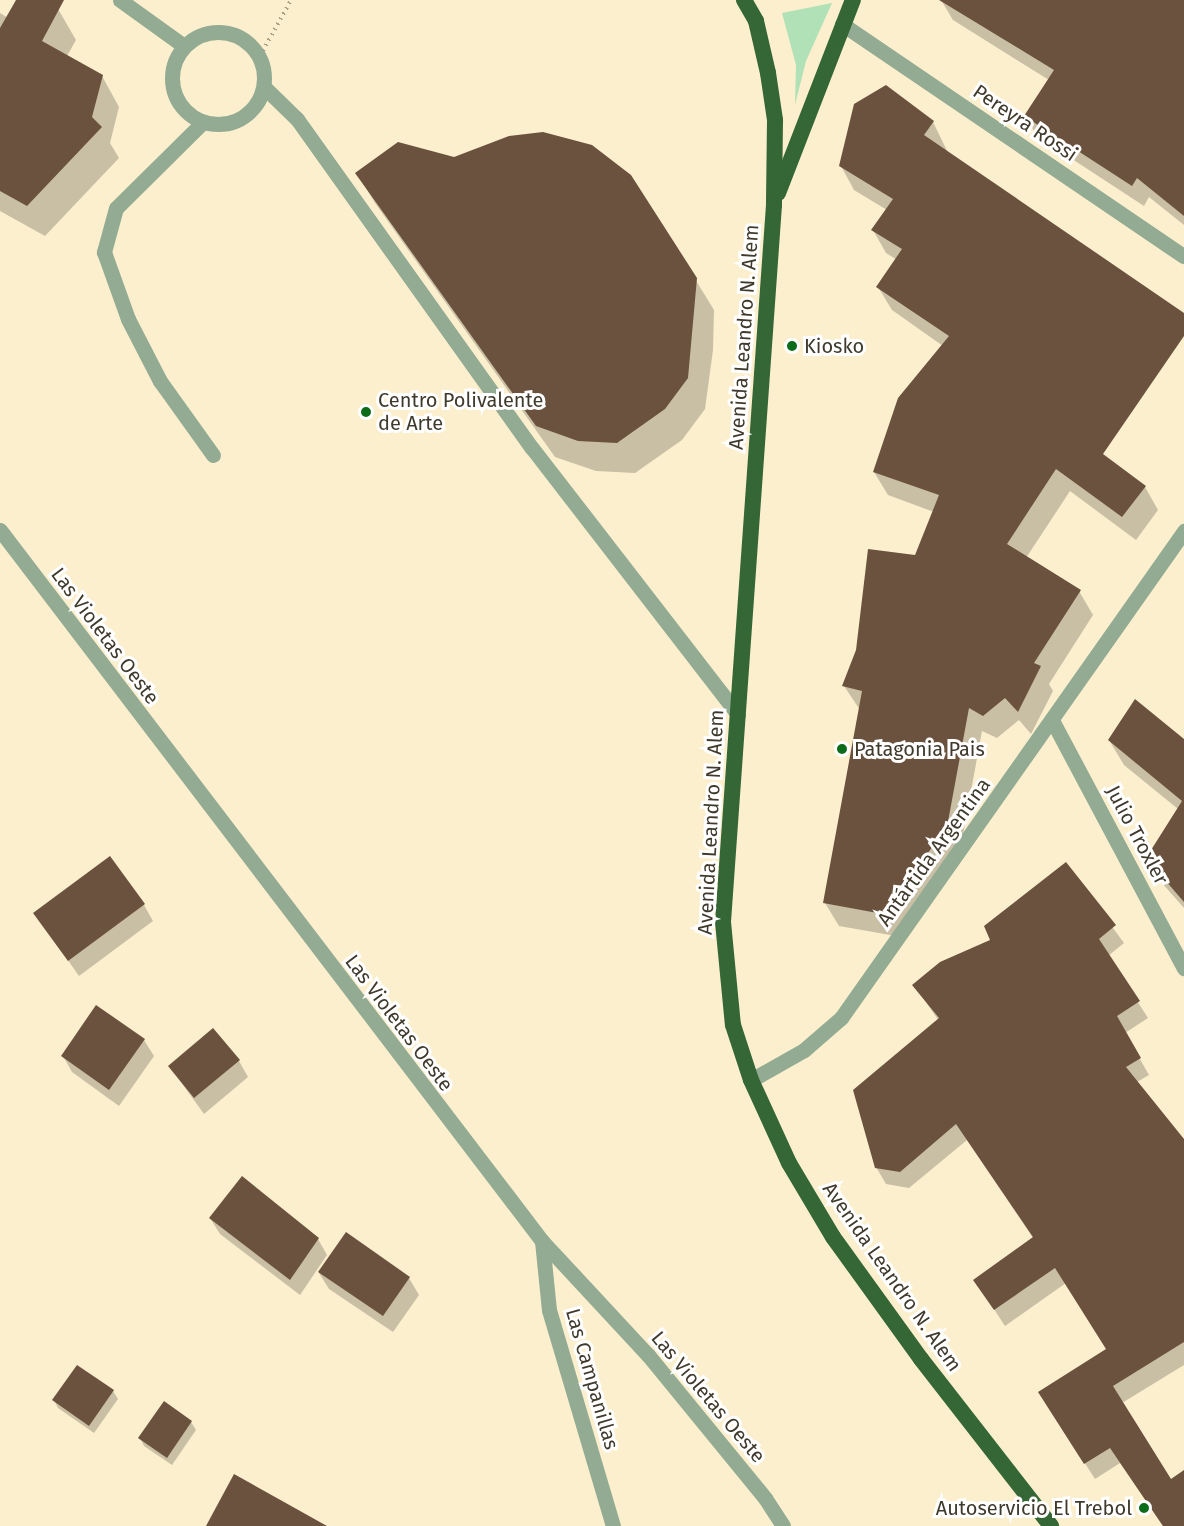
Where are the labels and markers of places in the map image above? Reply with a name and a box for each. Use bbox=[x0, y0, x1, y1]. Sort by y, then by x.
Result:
place label: Kiosko bbox=[804, 334, 864, 358]
marker: Kiosko bbox=[785, 339, 799, 353]
place label: Centro Polivalente de Arte bbox=[378, 388, 543, 435]
marker: Centro Polivalente de Arte bbox=[359, 405, 373, 419]
place label: Patagonia Pais bbox=[854, 737, 985, 761]
marker: Patagonia Pais bbox=[835, 742, 849, 756]
place label: Autoservicio El Trebol bbox=[936, 1496, 1132, 1520]
marker: Autoservicio El Trebol bbox=[1137, 1501, 1151, 1515]

